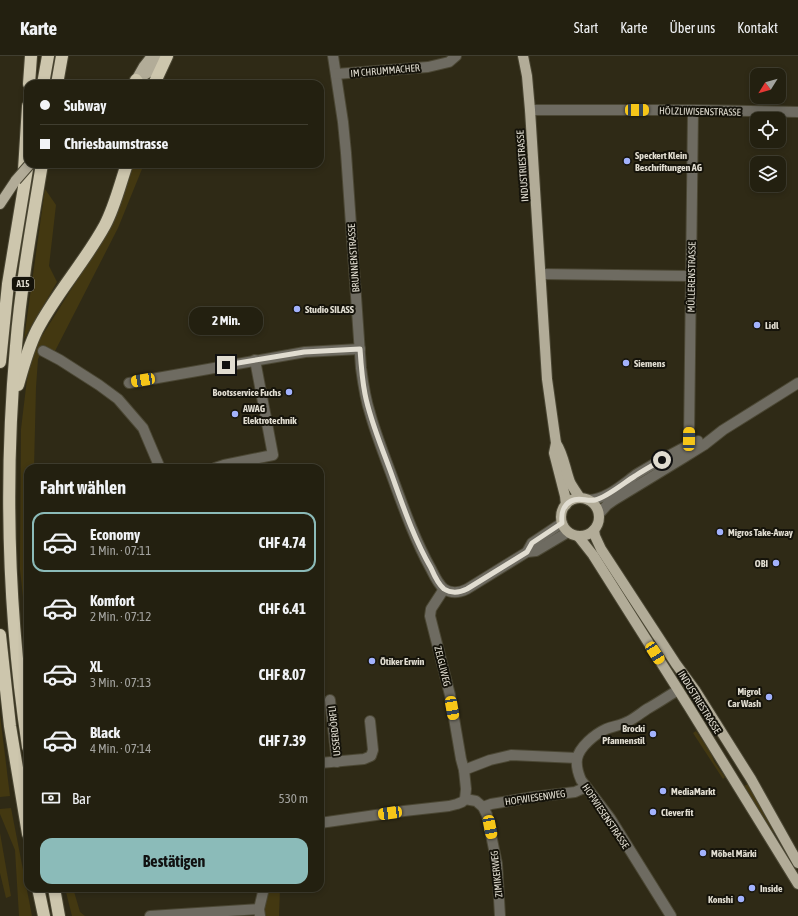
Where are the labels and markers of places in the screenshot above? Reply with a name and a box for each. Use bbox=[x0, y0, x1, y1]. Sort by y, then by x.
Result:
place label: Speckert Klein Beschriftungen AG bbox=[635, 150, 703, 173]
marker: Speckert Klein Beschriftungen AG bbox=[622, 156, 632, 166]
marker: Studio SILASS bbox=[292, 304, 302, 314]
place label: Studio SILASS bbox=[305, 304, 355, 315]
marker: Lidl bbox=[752, 320, 762, 330]
place label: Lidl bbox=[765, 320, 779, 331]
marker: Siemens bbox=[621, 358, 631, 368]
place label: Siemens bbox=[634, 358, 666, 369]
place label: Bootsservice Fuchs bbox=[213, 387, 281, 398]
marker: Bootsservice Fuchs bbox=[284, 387, 294, 397]
place label: AWAG Elektrotechnik bbox=[242, 403, 297, 426]
marker: AWAG Elektrotechnik bbox=[230, 409, 240, 419]
marker: Migros Take-Away bbox=[715, 527, 725, 537]
place label: Migros Take-Away bbox=[728, 527, 794, 538]
place label: OBI bbox=[755, 558, 768, 569]
marker: OBI bbox=[771, 558, 781, 568]
marker: Ötiker Erwin bbox=[367, 656, 377, 666]
place label: Ötiker Erwin bbox=[380, 656, 425, 667]
place label: Migrol Car Wash bbox=[728, 686, 761, 709]
marker: Migrol Car Wash bbox=[764, 692, 774, 702]
place label: Brocki Pfannenstil bbox=[602, 723, 645, 746]
marker: Brocki Pfannenstil bbox=[648, 729, 658, 739]
marker: MediaMarkt bbox=[658, 786, 668, 796]
place label: MediaMarkt bbox=[671, 786, 716, 797]
marker: Clever fit bbox=[648, 807, 658, 817]
place label: Clever fit bbox=[661, 807, 693, 818]
marker: Möbel Märki bbox=[698, 848, 708, 858]
place label: Möbel Märki bbox=[711, 848, 757, 859]
marker: Inside bbox=[747, 883, 757, 893]
place label: Inside bbox=[760, 883, 783, 894]
place label: Konshi bbox=[708, 894, 733, 905]
marker: Konshi bbox=[736, 894, 746, 904]

